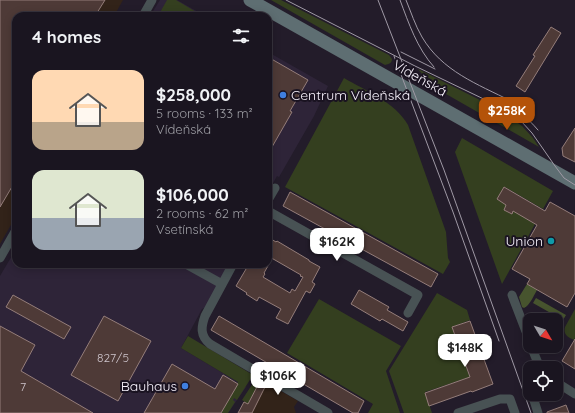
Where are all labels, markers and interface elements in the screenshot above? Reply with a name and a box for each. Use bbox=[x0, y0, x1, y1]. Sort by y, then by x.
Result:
icon: filters bbox=[230, 25, 252, 47]
text: 4 homes bbox=[32, 26, 101, 47]
street label: Vídeňská bbox=[390, 56, 450, 100]
text: $258,000 bbox=[156, 84, 231, 105]
icon: home bbox=[64, 86, 112, 134]
place label: Centrum Vídeňská bbox=[291, 86, 410, 104]
marker: Centrum Vídeňská bbox=[278, 90, 288, 100]
pin: $258K bbox=[479, 97, 535, 131]
text: $258K bbox=[488, 102, 526, 118]
text: 5 rooms · 133 m² bbox=[156, 105, 253, 121]
text: Vídeňská bbox=[156, 121, 211, 137]
text: $106,000 bbox=[156, 184, 229, 205]
icon: home bbox=[64, 186, 112, 234]
text: 2 rooms · 62 m² bbox=[156, 205, 248, 221]
text: Vsetínská bbox=[156, 221, 213, 237]
pin: $162K bbox=[309, 228, 365, 262]
place label: Union bbox=[505, 232, 543, 250]
text: $162K bbox=[319, 233, 355, 249]
marker: Union bbox=[546, 236, 556, 246]
north arrow bbox=[523, 313, 563, 353]
map controls bbox=[523, 313, 563, 401]
pin: $148K bbox=[437, 334, 493, 368]
text: $148K bbox=[447, 339, 483, 355]
house number: 827/5 bbox=[97, 350, 129, 365]
button: locate bbox=[523, 361, 563, 401]
pin: $106K bbox=[250, 362, 306, 396]
text: $106K bbox=[260, 367, 296, 383]
place label: Bauhaus bbox=[121, 377, 177, 395]
house number: 7 bbox=[20, 379, 26, 394]
marker: Bauhaus bbox=[180, 381, 190, 391]

